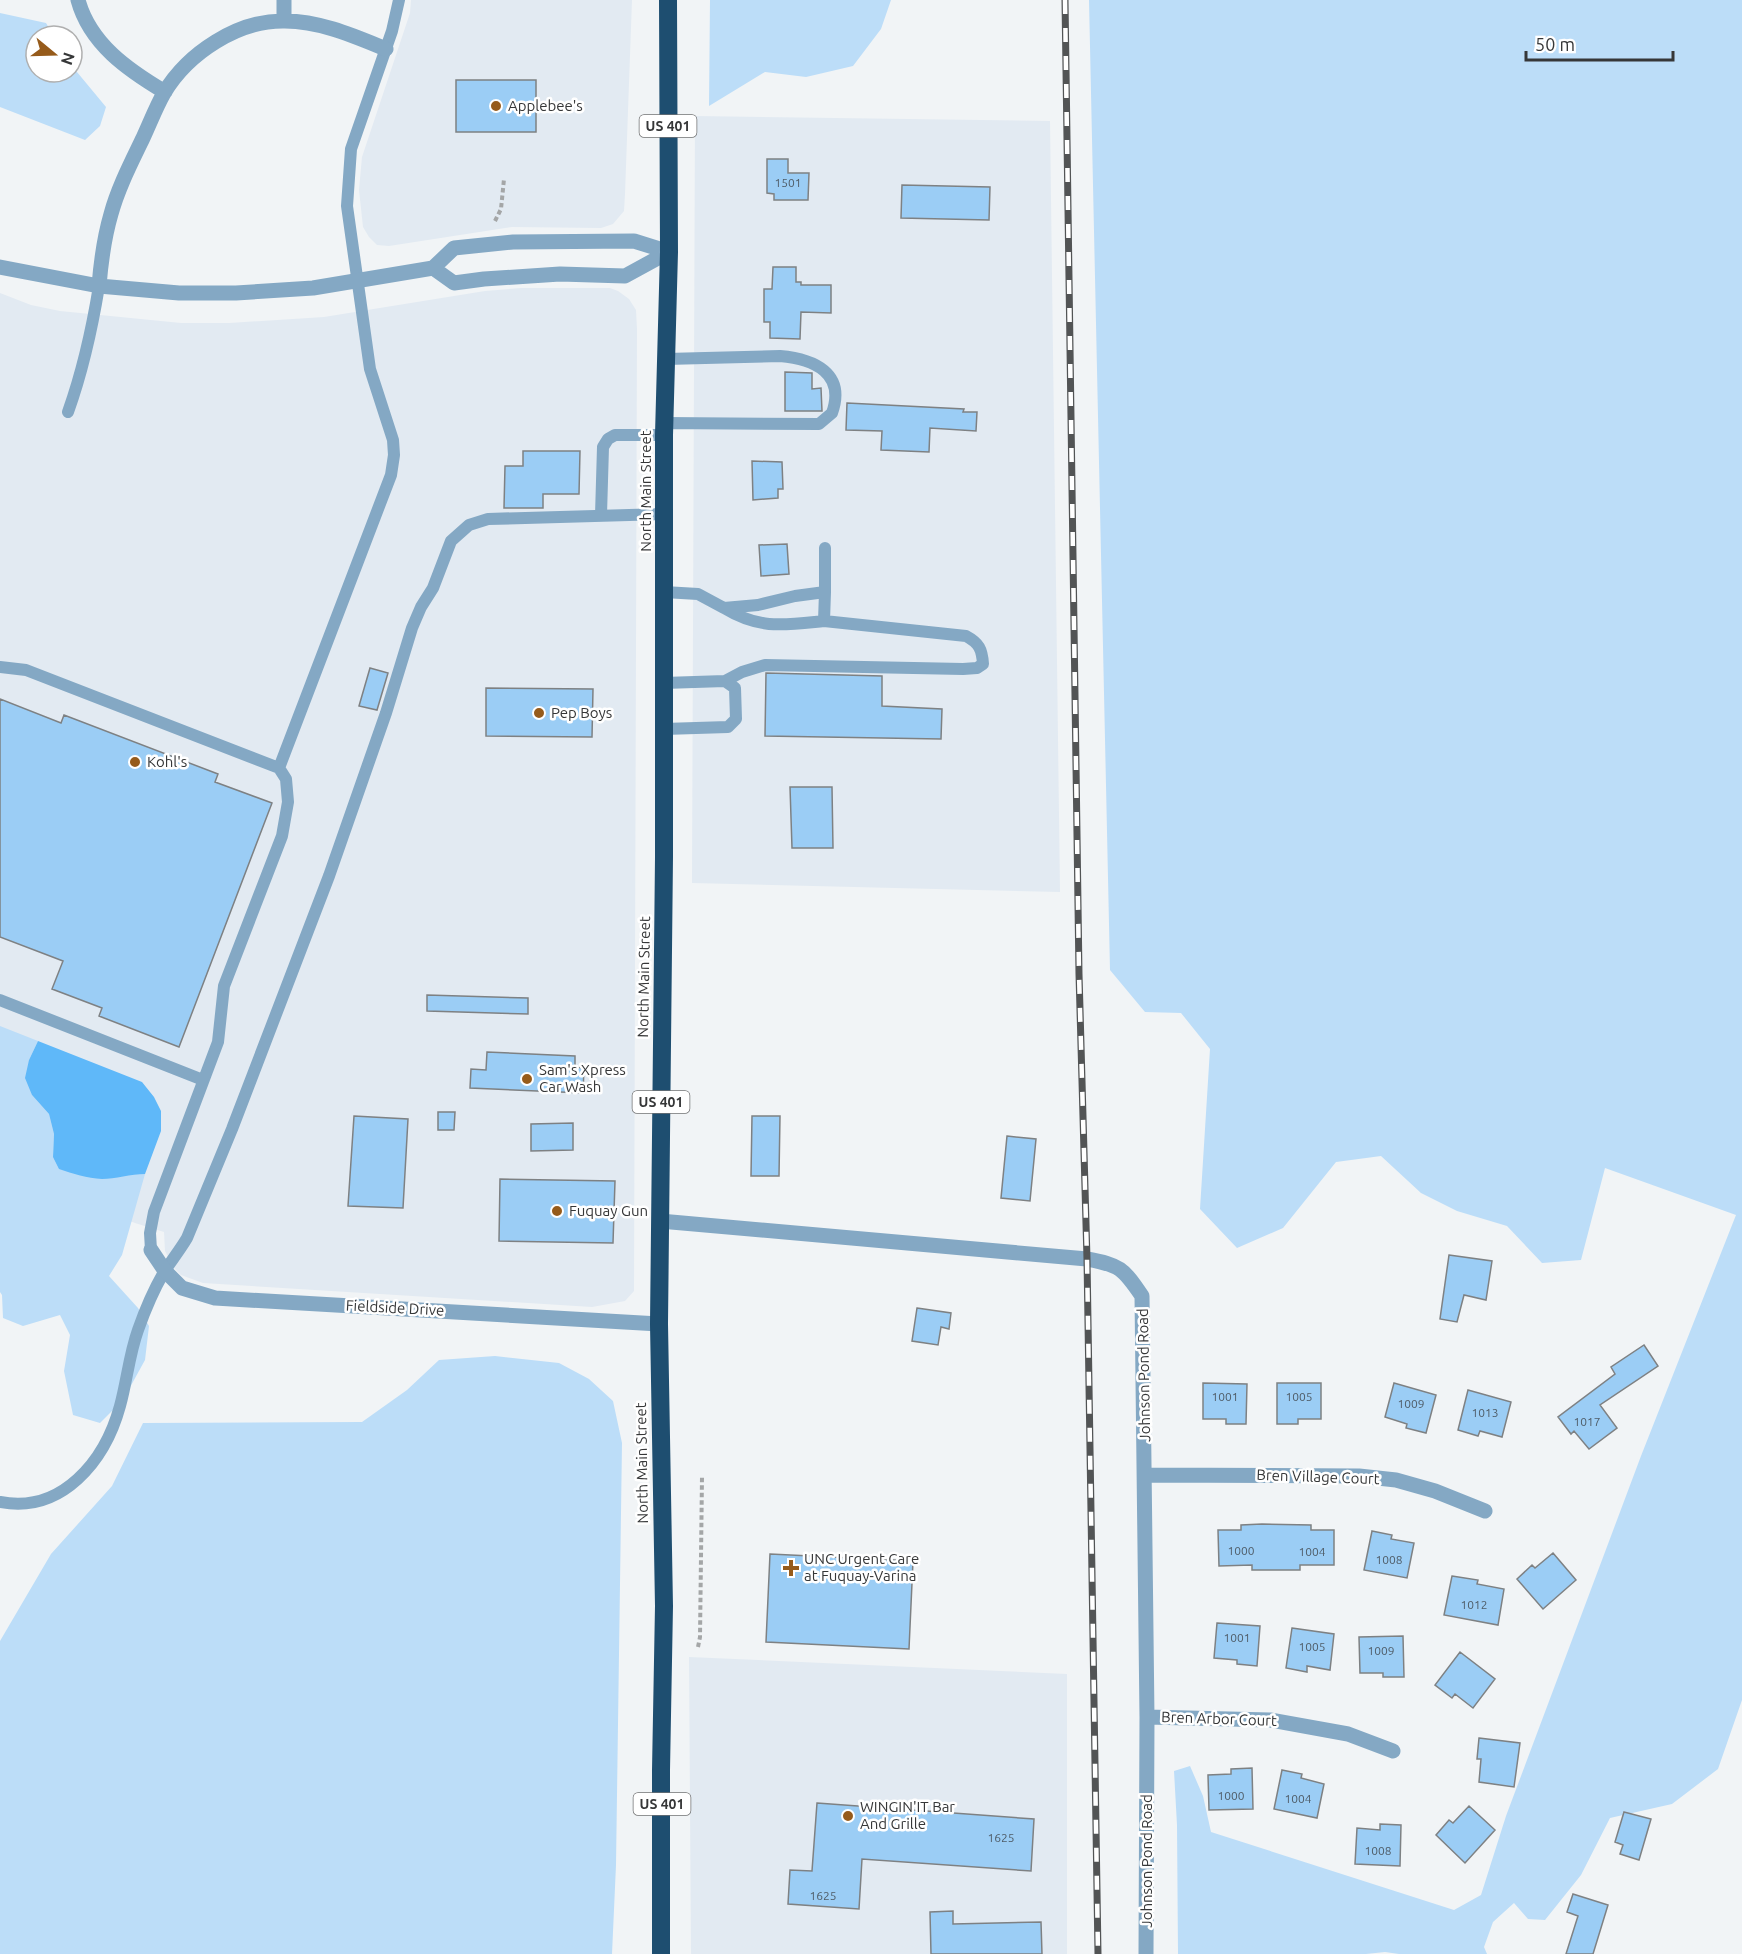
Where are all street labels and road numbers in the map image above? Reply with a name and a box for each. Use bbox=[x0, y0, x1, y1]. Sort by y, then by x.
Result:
road number: US 401 bbox=[640, 115, 696, 137]
street label: North Main Street bbox=[637, 430, 654, 552]
street label: North Main Street bbox=[634, 916, 653, 1038]
road number: US 401 bbox=[632, 1091, 690, 1113]
street label: Fieldside Drive bbox=[345, 1296, 445, 1319]
street label: Johnson Pond Road bbox=[1134, 1308, 1153, 1442]
street label: North Main Street bbox=[632, 1402, 651, 1524]
street label: Bren Village Court bbox=[1256, 1466, 1380, 1487]
street label: Bren Arbor Court bbox=[1161, 1708, 1277, 1729]
road number: US 401 bbox=[634, 1793, 690, 1815]
street label: Johnson Pond Road bbox=[1138, 1794, 1155, 1928]

